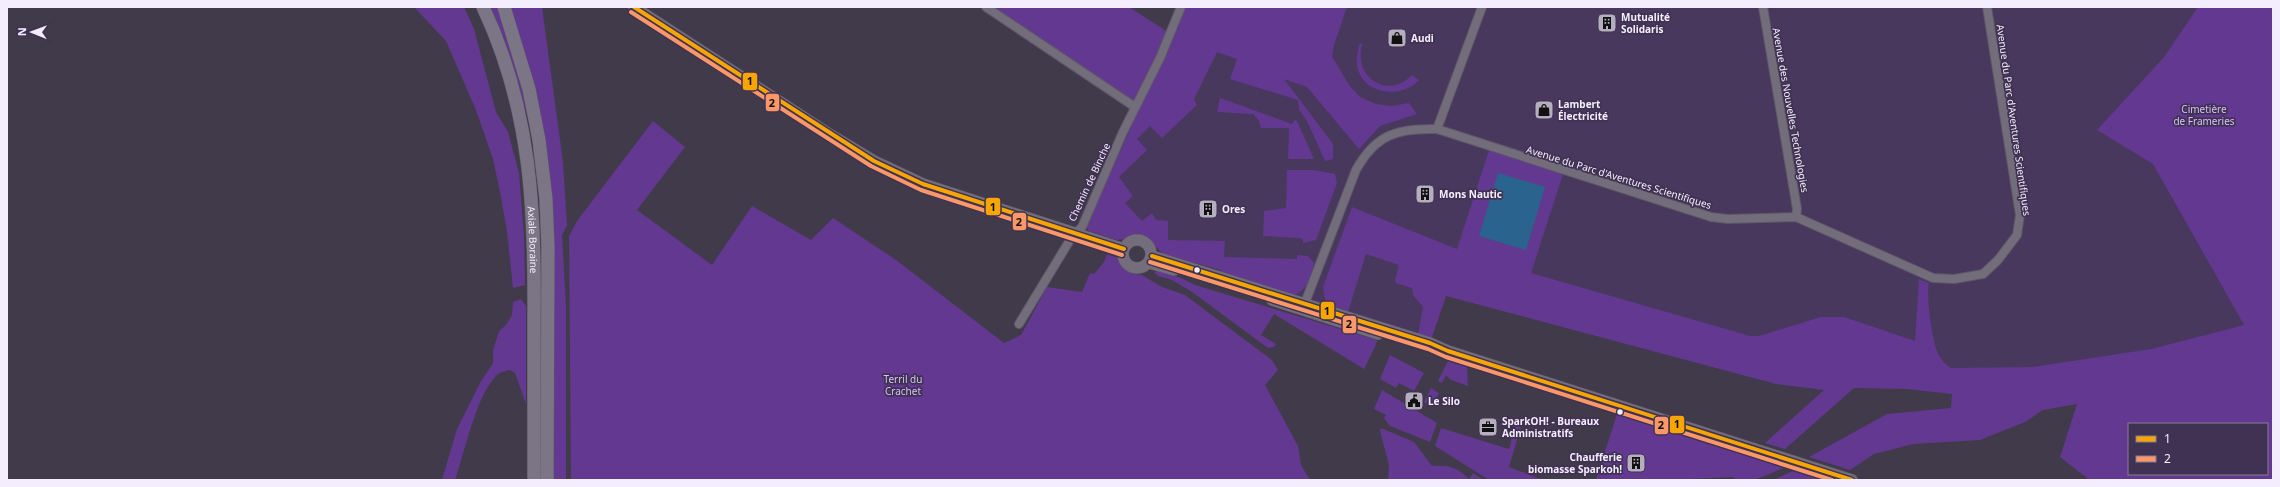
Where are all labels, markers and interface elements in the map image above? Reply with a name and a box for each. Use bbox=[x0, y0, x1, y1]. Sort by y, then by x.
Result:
place label: Mutualité Solidaris bbox=[1621, 10, 1670, 36]
north arrow bbox=[12, 12, 52, 52]
building icon: Mutualité Solidaris bbox=[1596, 12, 1618, 34]
street label: Avenue du Parc d'Aventures Scientifiques bbox=[1994, 23, 2034, 217]
street label: Avenue des Nouvelles Technologies bbox=[1770, 26, 1812, 194]
text: N bbox=[14, 27, 29, 36]
shop icon: Audi bbox=[1386, 27, 1408, 49]
place label: Audi bbox=[1411, 31, 1434, 45]
line badge: 1 bbox=[742, 72, 758, 91]
text: 1 bbox=[747, 73, 753, 88]
line badge: 2 bbox=[765, 93, 780, 112]
text: 2 bbox=[769, 95, 775, 110]
place label: Lambert Électricité bbox=[1558, 97, 1608, 123]
shop icon: Lambert Électricité bbox=[1533, 99, 1555, 121]
park label: Cimetière de Frameries bbox=[2173, 102, 2235, 128]
street label: Chemin de Binche bbox=[1065, 140, 1113, 224]
street label: Avenue du Parc d'Aventures Scientifiques bbox=[1525, 142, 1714, 212]
building icon: Mons Nautic bbox=[1414, 183, 1436, 205]
place label: Mons Nautic bbox=[1439, 187, 1502, 201]
line badge: 1 bbox=[985, 197, 1001, 216]
building icon: Ores bbox=[1197, 198, 1219, 220]
text: 1 bbox=[990, 199, 996, 214]
place label: Ores bbox=[1222, 202, 1245, 216]
street label: Axiale Boraine bbox=[525, 206, 541, 274]
line badge: 2 bbox=[1012, 212, 1027, 231]
text: 2 bbox=[1016, 214, 1022, 229]
unlabelled marker bbox=[1192, 265, 1202, 275]
line badge: 1 bbox=[1320, 301, 1335, 320]
text: 1 bbox=[1324, 303, 1330, 318]
line badge: 2 bbox=[1342, 315, 1357, 334]
text: 2 bbox=[1346, 316, 1352, 331]
park label: Terril du Crachet bbox=[884, 372, 922, 398]
public building icon: Le Silo bbox=[1403, 390, 1425, 412]
place label: Le Silo bbox=[1428, 394, 1460, 408]
unlabelled marker bbox=[1615, 407, 1625, 417]
place label: SparkOH! - Bureaux Administratifs bbox=[1502, 414, 1599, 440]
line badge: 1 bbox=[1669, 415, 1685, 434]
office icon: SparkOH! - Bureaux Administratifs bbox=[1477, 416, 1499, 438]
line badge: 2 bbox=[1654, 416, 1669, 435]
text: 1 bbox=[1674, 416, 1680, 431]
text: 2 bbox=[1658, 417, 1664, 432]
legend bbox=[2128, 423, 2268, 475]
text: 1 bbox=[2164, 430, 2171, 447]
place label: Chaufferie biomasse Sparkoh! bbox=[1528, 450, 1622, 476]
text: 2 bbox=[2164, 450, 2171, 467]
building icon: Chaufferie biomasse Sparkoh! bbox=[1625, 452, 1647, 474]

